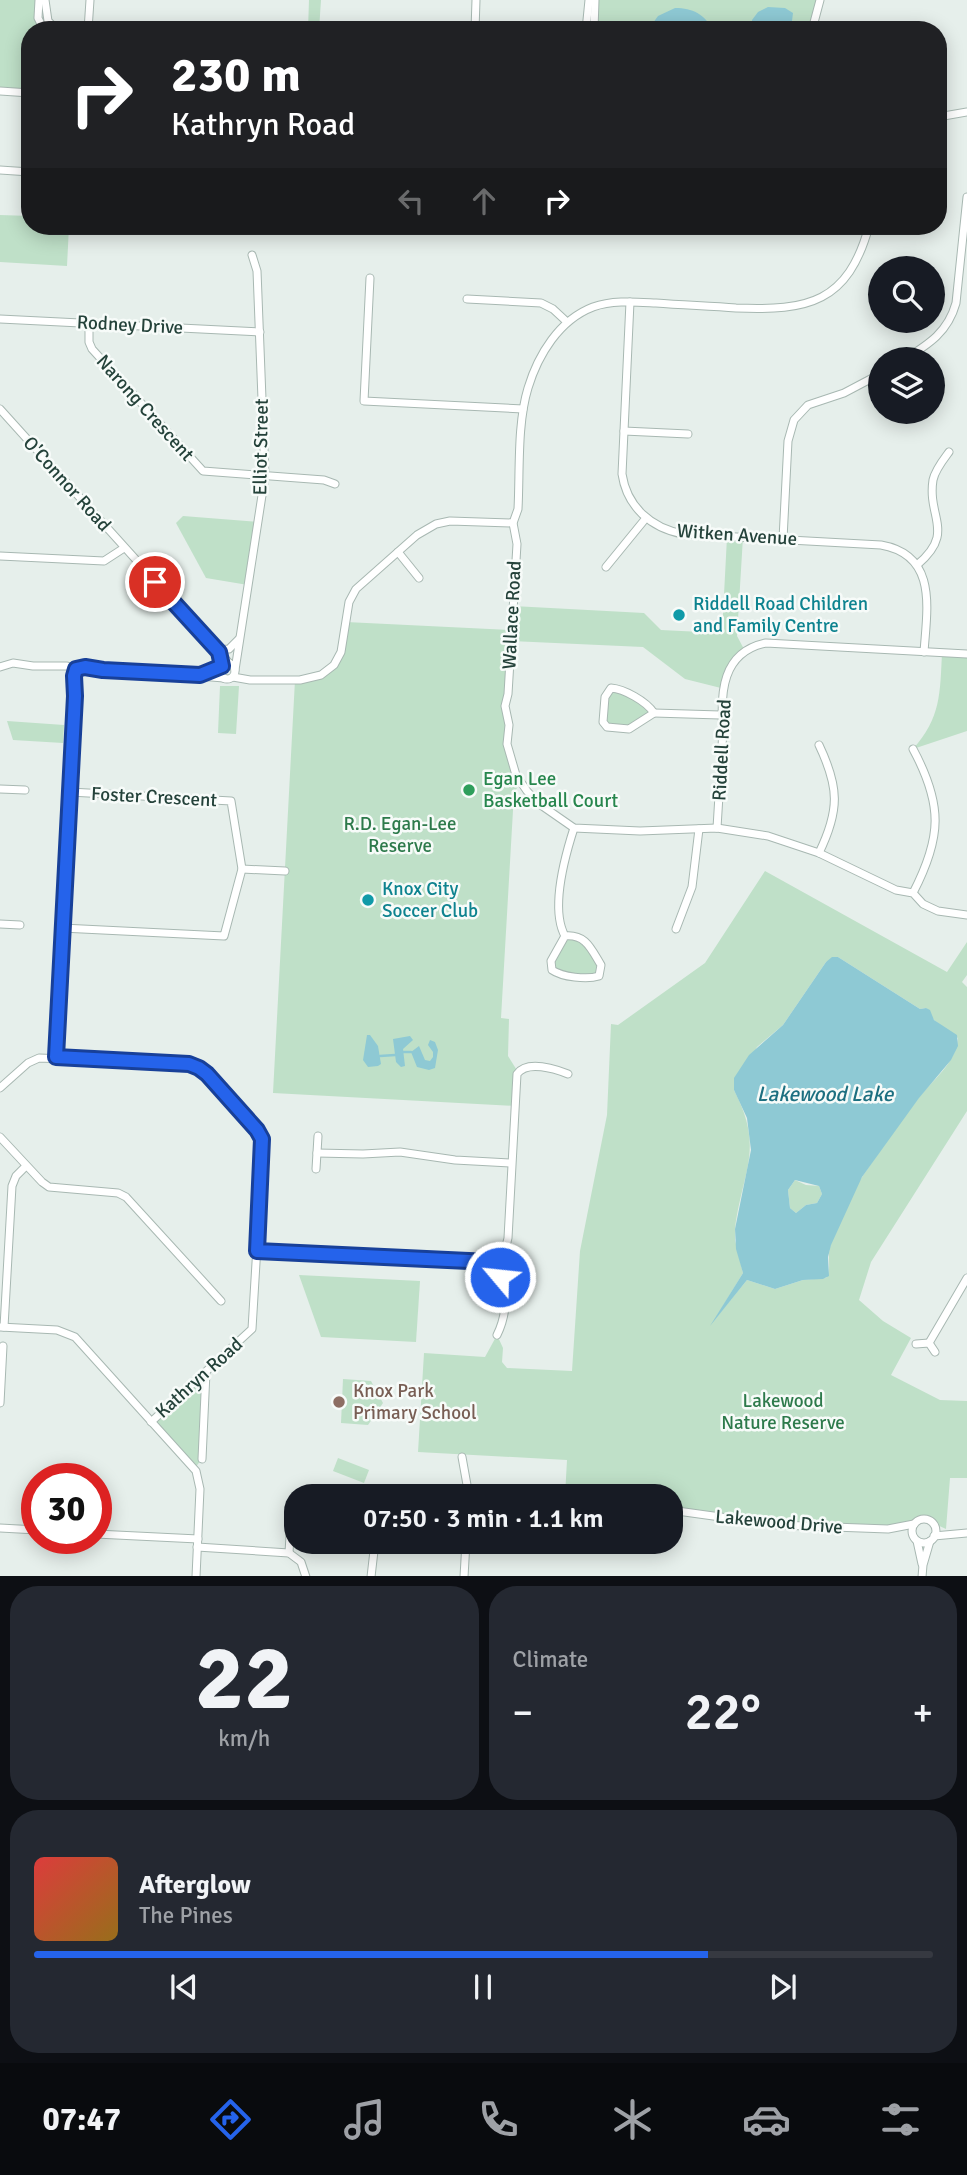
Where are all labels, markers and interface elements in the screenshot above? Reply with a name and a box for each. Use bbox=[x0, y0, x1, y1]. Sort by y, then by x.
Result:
text: 230 m bbox=[171, 45, 301, 105]
icon: right bbox=[56, 49, 147, 140]
text: Kathryn Road bbox=[171, 105, 355, 144]
icon: left bbox=[392, 182, 430, 220]
icon: ahead bbox=[465, 182, 503, 220]
icon: right bbox=[538, 182, 576, 220]
map controls bbox=[868, 256, 945, 424]
button: search bbox=[868, 256, 945, 333]
street label: Rodney Drive bbox=[76, 310, 184, 340]
button: layers bbox=[868, 347, 945, 424]
street label: Narong Crescent bbox=[91, 350, 199, 466]
street label: Elliot Street bbox=[248, 398, 274, 496]
street label: O'Connor Road bbox=[18, 431, 116, 537]
street label: Witken Avenue bbox=[676, 519, 798, 551]
pin bbox=[125, 552, 185, 612]
street label: Wallace Road bbox=[497, 560, 527, 670]
icon: arrive bbox=[136, 563, 174, 601]
place label: Riddell Road Children and Family Centre bbox=[693, 592, 868, 638]
marker: Riddell Road Children and Family Centre bbox=[671, 607, 687, 623]
street label: Riddell Road bbox=[707, 698, 737, 802]
place label: Egan Lee Basketball Court bbox=[483, 767, 619, 813]
street label: Foster Crescent bbox=[90, 782, 218, 812]
marker: Egan Lee Basketball Court bbox=[461, 782, 477, 798]
park label: R.D. Egan-Lee Reserve bbox=[343, 812, 457, 858]
place label: Knox City Soccer Club bbox=[382, 877, 478, 923]
marker: Knox City Soccer Club bbox=[360, 892, 376, 908]
water label: Lakewood Lake bbox=[757, 1081, 895, 1107]
position arrow bbox=[463, 1240, 537, 1314]
street label: Kathryn Road bbox=[150, 1333, 248, 1423]
place label: Knox Park Primary School bbox=[353, 1379, 476, 1425]
park label: Lakewood Nature Reserve bbox=[721, 1389, 845, 1435]
marker: Knox Park Primary School bbox=[331, 1394, 347, 1410]
speed limit sign: 30 bbox=[21, 1463, 112, 1554]
text: 07:50 · 3 min · 1.1 km bbox=[363, 1503, 604, 1535]
street label: Lakewood Drive bbox=[714, 1504, 844, 1540]
text: 22 bbox=[195, 1622, 293, 1735]
text: Climate bbox=[513, 1645, 588, 1674]
text: 22° bbox=[685, 1680, 761, 1744]
text: − bbox=[513, 1689, 533, 1736]
text: + bbox=[912, 1689, 933, 1736]
text: km/h bbox=[218, 1724, 270, 1753]
text: Afterglow bbox=[139, 1869, 251, 1901]
text: The Pines bbox=[139, 1901, 233, 1930]
icon: previous bbox=[165, 1968, 203, 2006]
icon: pause bbox=[464, 1968, 502, 2006]
icon: next bbox=[764, 1968, 802, 2006]
icon: directions bbox=[206, 2095, 255, 2144]
icon: music bbox=[340, 2095, 389, 2144]
icon: phone bbox=[474, 2095, 523, 2144]
icon: climate bbox=[608, 2095, 657, 2144]
icon: car bbox=[742, 2095, 791, 2144]
icon: filters bbox=[876, 2095, 925, 2144]
text: 07:47 bbox=[42, 2100, 121, 2139]

